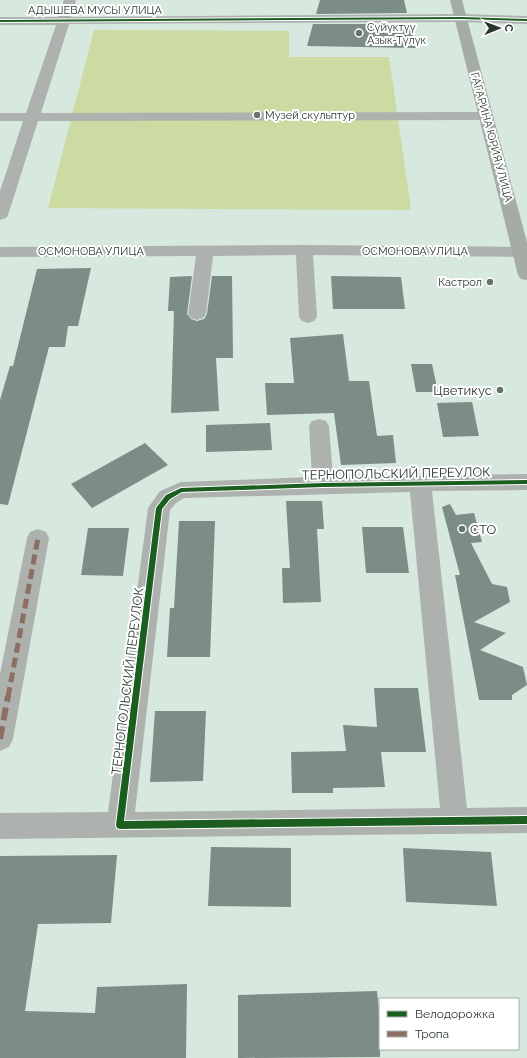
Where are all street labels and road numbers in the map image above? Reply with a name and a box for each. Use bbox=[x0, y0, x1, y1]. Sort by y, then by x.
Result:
street label: АДЫШЕВА МУСЫ УЛИЦА bbox=[28, 4, 163, 17]
street label: ГАГАРИНА ЮРИЯ УЛИЦА bbox=[468, 71, 515, 204]
street label: ОСМОНОВА УЛИЦА bbox=[38, 245, 144, 258]
street label: ОСМОНОВА УЛИЦА bbox=[362, 245, 468, 258]
street label: ТЕРНОПОЛЬСКИЙ ПЕРЕУЛОК bbox=[302, 464, 490, 483]
street label: ТЕРНОПОЛЬСКИЙ ПЕРЕУЛОК bbox=[109, 587, 146, 776]

